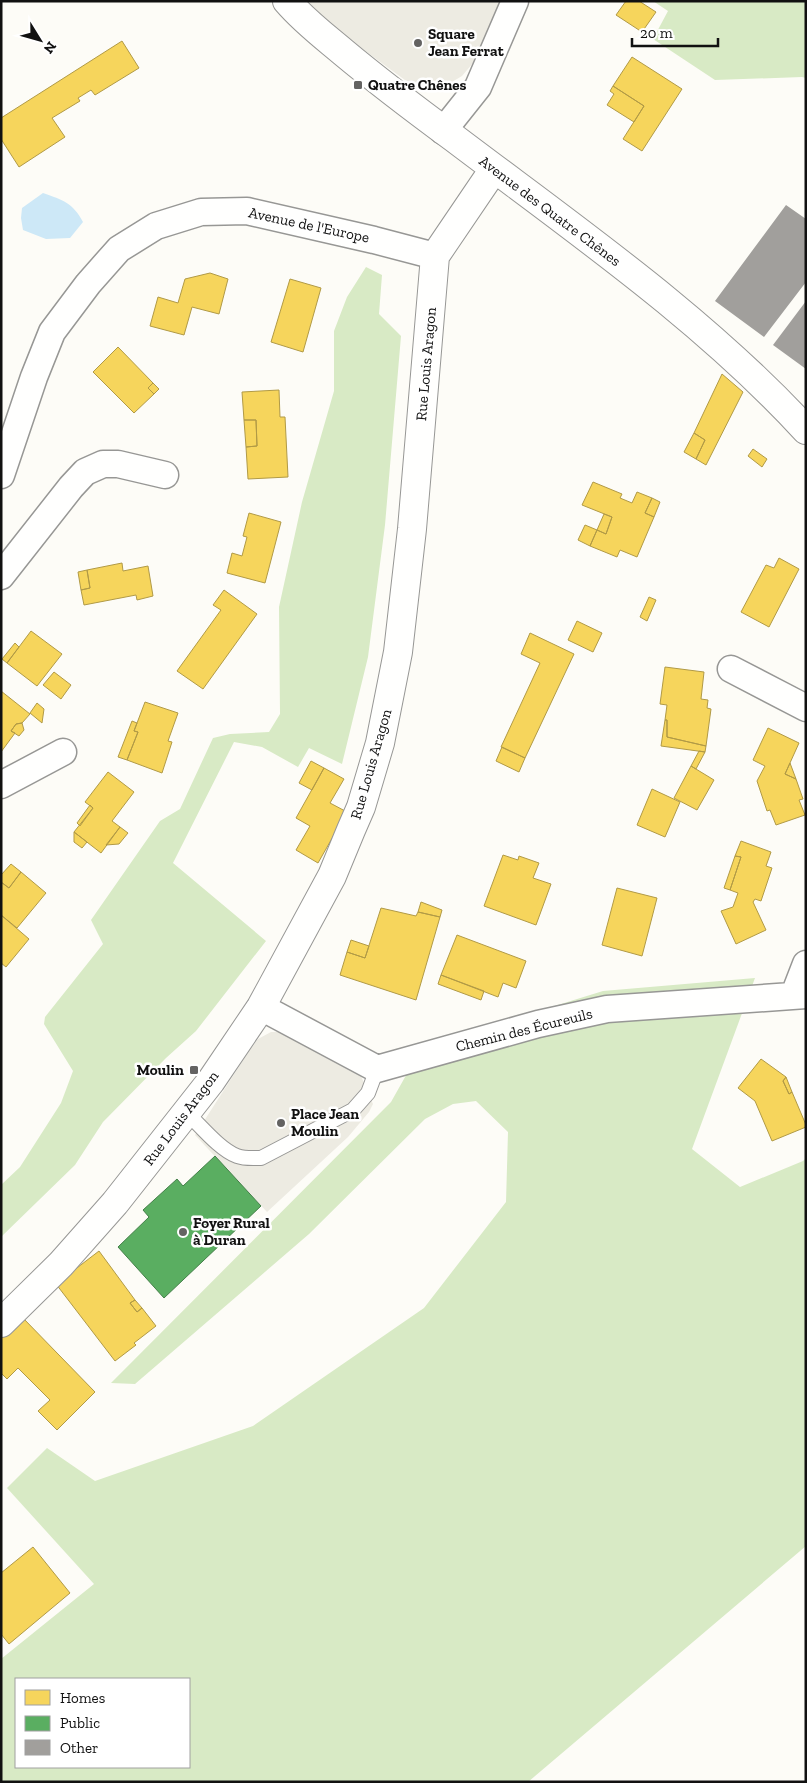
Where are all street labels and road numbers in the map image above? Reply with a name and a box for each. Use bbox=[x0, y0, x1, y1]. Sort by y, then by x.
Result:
street label: Avenue des Quatre Chênes bbox=[476, 152, 624, 270]
street label: Avenue de l'Europe bbox=[247, 203, 371, 247]
street label: Rue Louis Aragon bbox=[412, 306, 440, 422]
street label: Rue Louis Aragon bbox=[347, 706, 395, 821]
street label: Chemin des Écureuils bbox=[454, 1004, 594, 1056]
street label: Rue Louis Aragon bbox=[140, 1067, 223, 1169]

